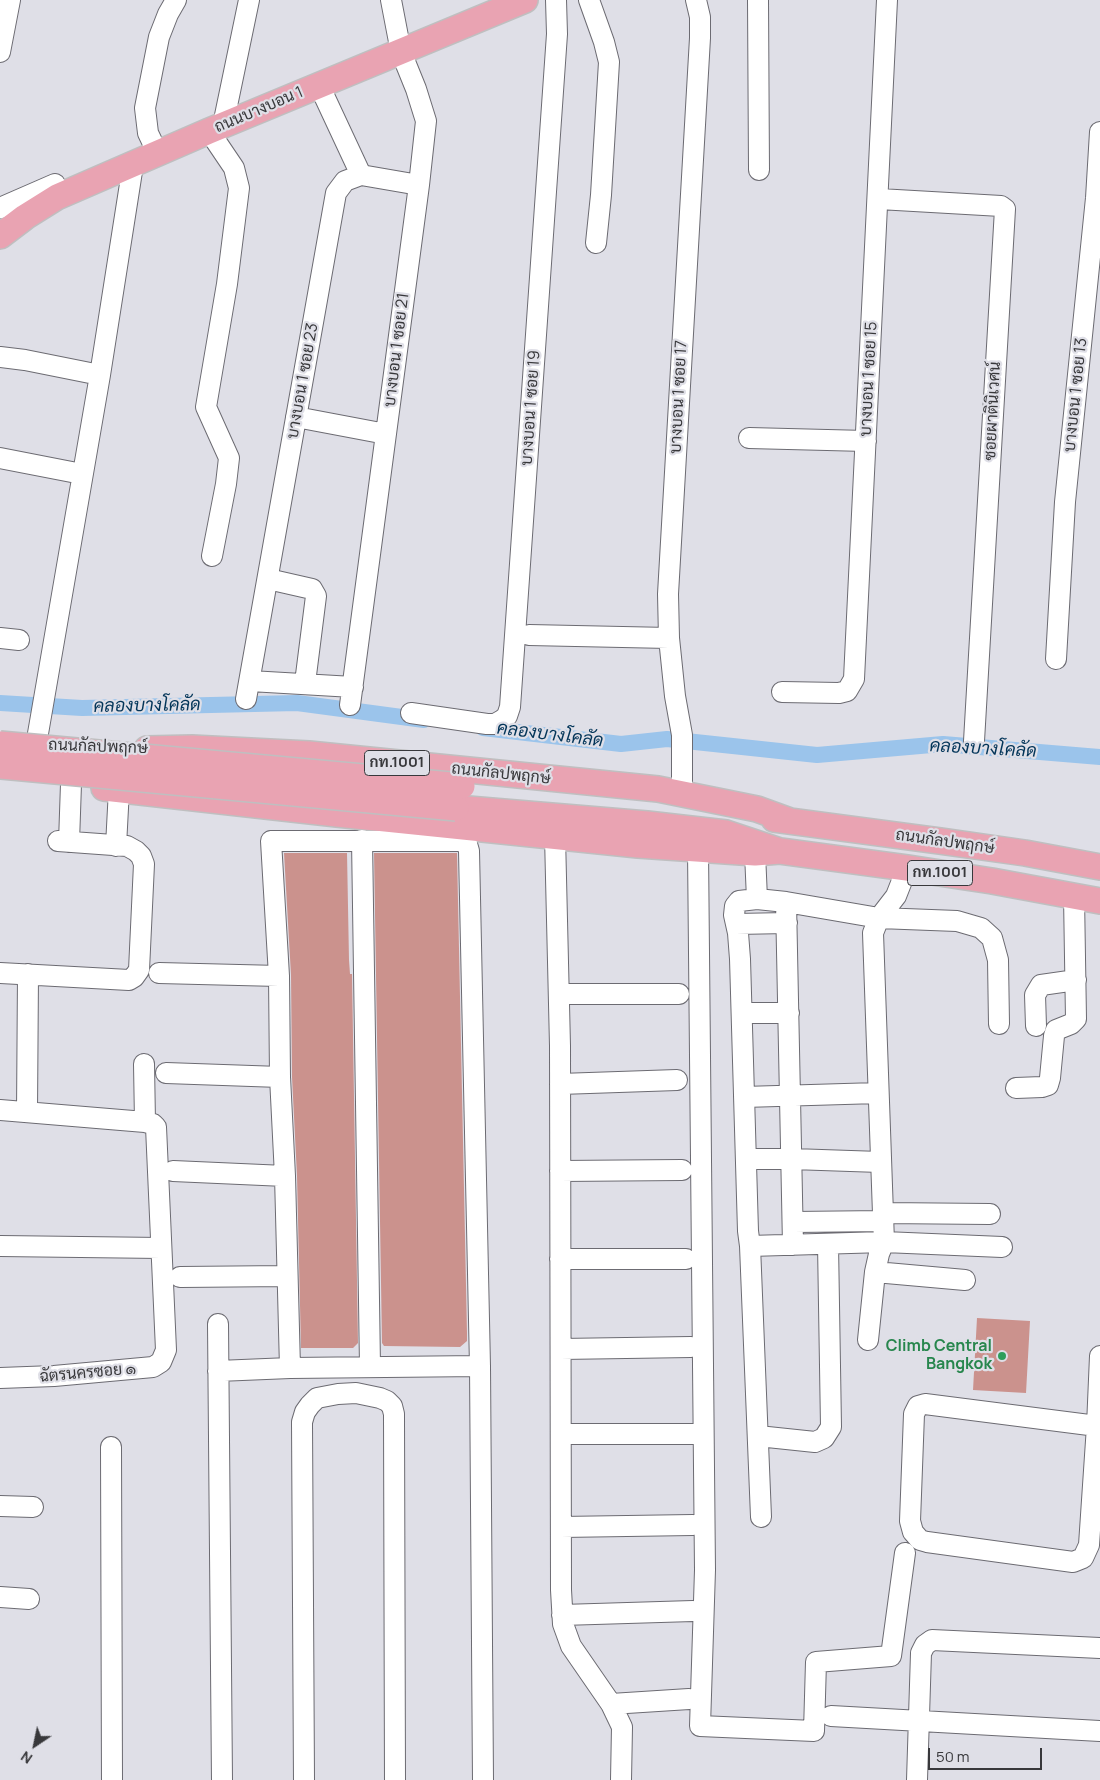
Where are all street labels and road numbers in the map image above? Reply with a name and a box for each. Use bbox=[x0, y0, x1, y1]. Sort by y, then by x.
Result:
street label: ถนนบางบอน 1 bbox=[212, 83, 306, 137]
street label: บางบอน 1 ซอย 21 bbox=[380, 292, 414, 408]
street label: บางบอน 1 ซอย 23 bbox=[283, 321, 323, 441]
street label: บางบอน 1 ซอย 15 bbox=[856, 321, 882, 437]
street label: บางบอน 1 ซอย 13 bbox=[1060, 337, 1092, 453]
street label: บางบอน 1 ซอย 17 bbox=[666, 340, 692, 454]
street label: บางบอน 1 ซอย 19 bbox=[517, 350, 545, 466]
street label: ซอยผาตินิเวศน์ bbox=[981, 361, 1005, 461]
street label: ถนนกัลปพฤกษ์ bbox=[48, 736, 148, 758]
road number: กท.1001 bbox=[364, 750, 430, 776]
street label: ถนนกัลปพฤกษ์ bbox=[451, 759, 551, 789]
street label: ถนนกัลปพฤกษ์ bbox=[894, 826, 996, 858]
road number: กท.1001 bbox=[908, 860, 972, 886]
street label: ฉัตรนครซอย ๑ bbox=[39, 1359, 137, 1387]

